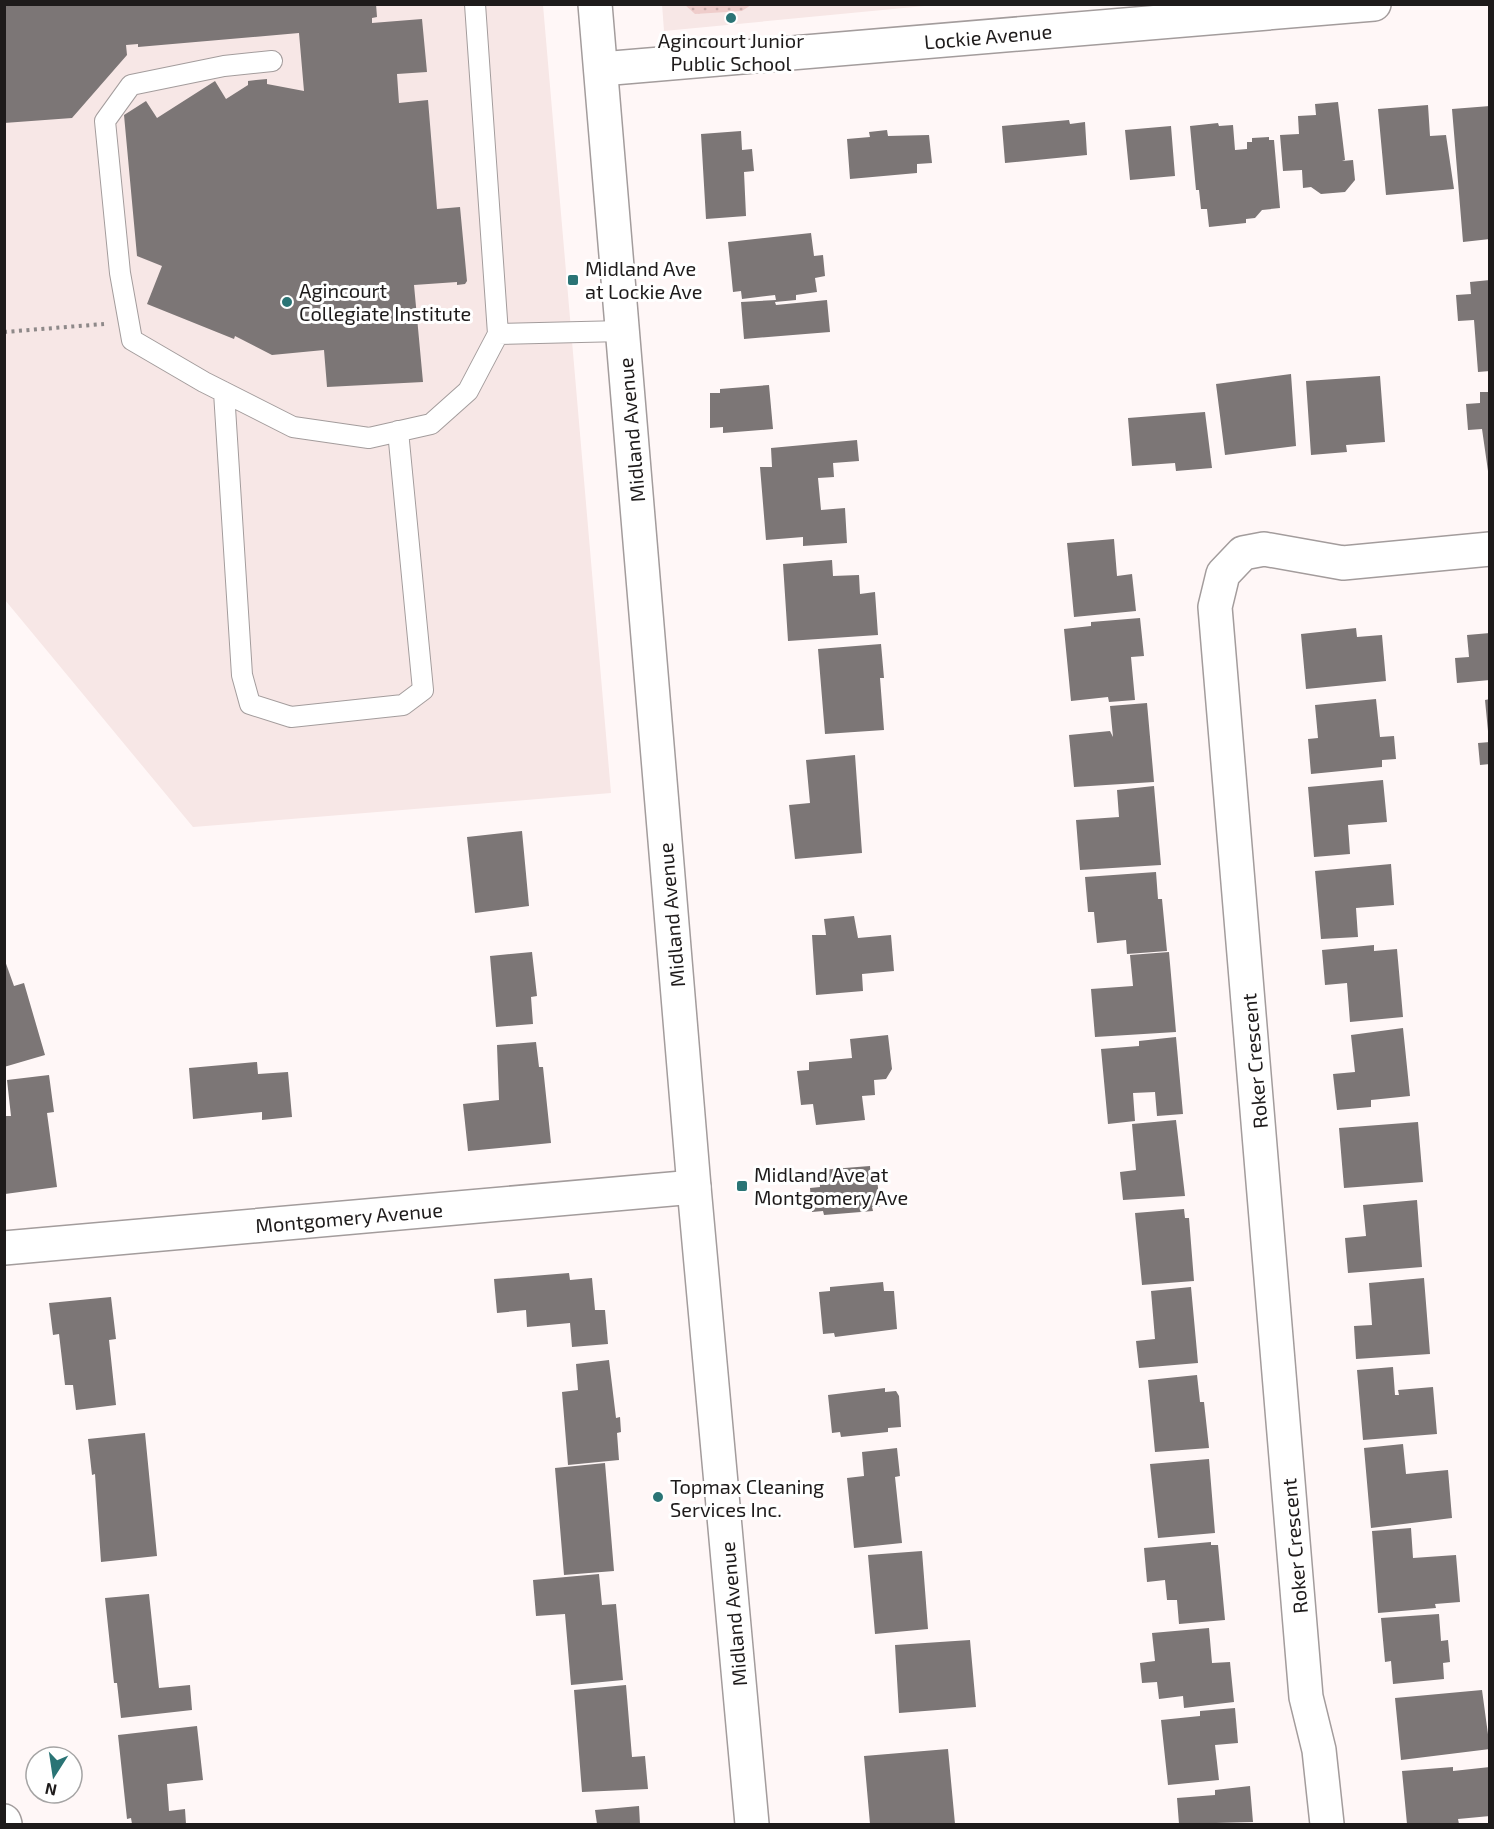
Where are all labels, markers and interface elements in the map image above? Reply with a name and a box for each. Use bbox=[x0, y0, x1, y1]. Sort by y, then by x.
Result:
marker: Agincourt Junior Public School bbox=[724, 11, 738, 25]
street label: Lockie Avenue bbox=[923, 18, 1053, 54]
place label: Agincourt Junior Public School bbox=[658, 28, 804, 75]
place label: Midland Ave at Lockie Ave bbox=[585, 256, 703, 303]
marker: Midland Ave at Lockie Ave bbox=[566, 273, 580, 287]
place label: Agincourt Collegiate Institute bbox=[299, 278, 471, 325]
marker: Agincourt Collegiate Institute bbox=[280, 295, 294, 309]
street label: Midland Avenue bbox=[613, 357, 649, 503]
street label: Midland Avenue bbox=[653, 842, 689, 988]
street label: Roker Crescent bbox=[1236, 992, 1272, 1130]
place label: Midland Ave at Montgomery Ave bbox=[754, 1162, 908, 1209]
marker: Midland Ave at Montgomery Ave bbox=[735, 1179, 749, 1193]
street label: Montgomery Avenue bbox=[254, 1197, 444, 1237]
place label: Topmax Cleaning Services Inc. bbox=[670, 1474, 824, 1521]
street label: Roker Crescent bbox=[1276, 1477, 1312, 1615]
marker: Topmax Cleaning Services Inc. bbox=[651, 1490, 665, 1504]
street label: Midland Avenue bbox=[715, 1541, 751, 1687]
north arrow bbox=[24, 1745, 84, 1805]
text: N bbox=[43, 1780, 58, 1801]

